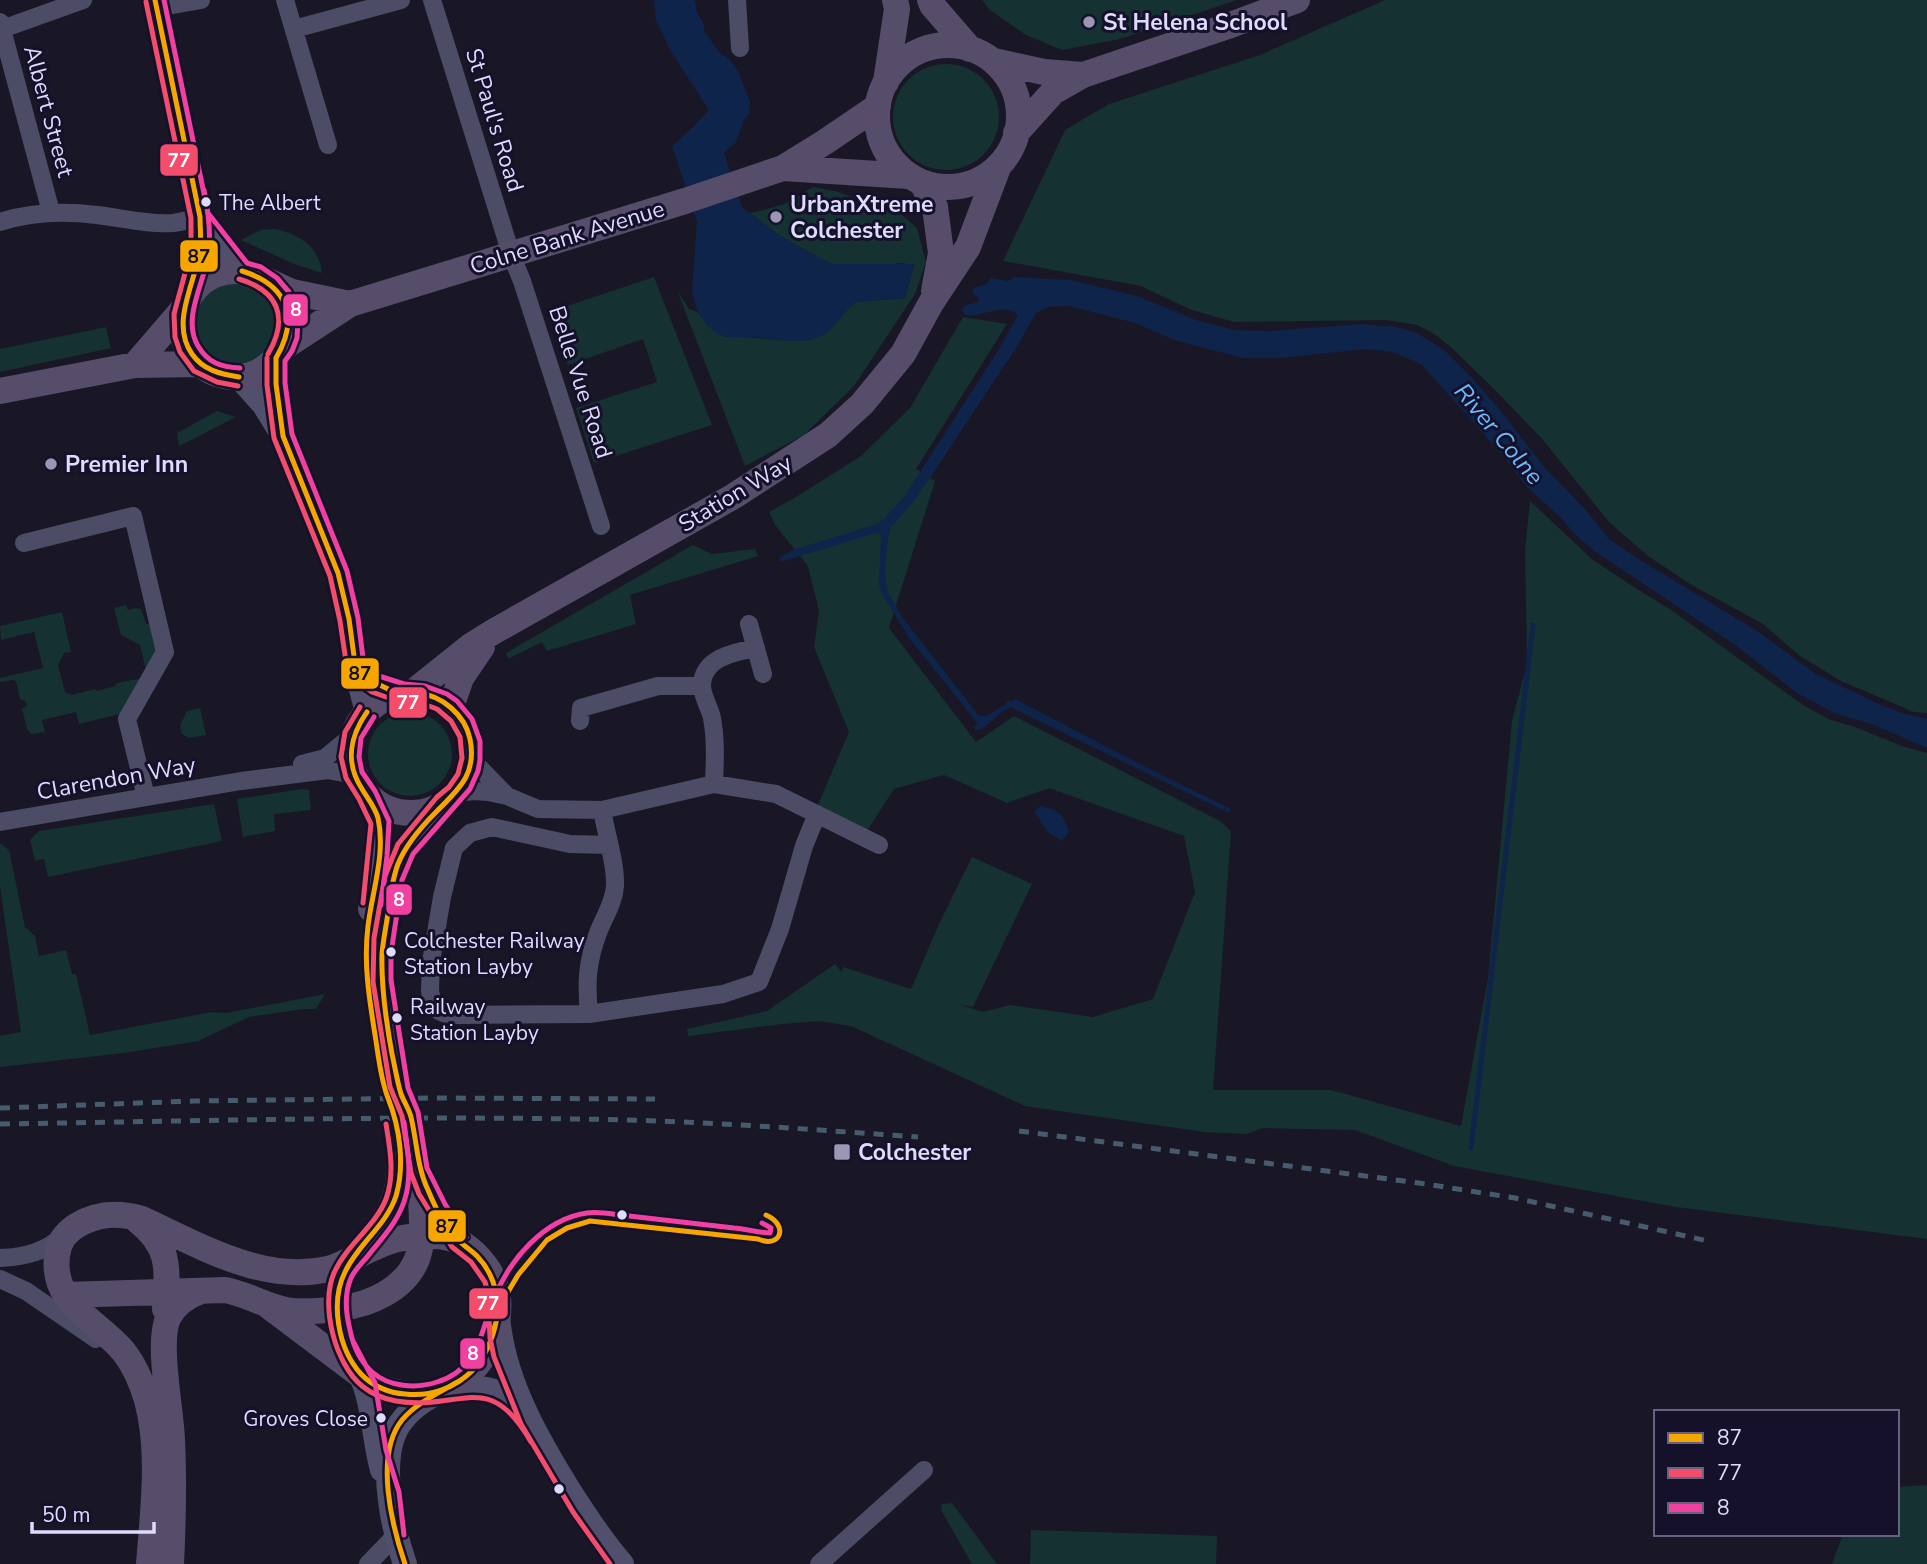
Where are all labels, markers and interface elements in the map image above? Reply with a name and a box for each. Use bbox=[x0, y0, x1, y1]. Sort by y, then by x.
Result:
place label: St Helena School bbox=[1103, 7, 1288, 38]
marker: St Helena School bbox=[1081, 14, 1097, 30]
street label: Albert Street bbox=[16, 42, 81, 181]
street label: St Paul's Road bbox=[458, 45, 531, 196]
line badge: 77 bbox=[159, 143, 199, 177]
text: 77 bbox=[168, 148, 190, 174]
place label: The Albert bbox=[219, 189, 321, 217]
place label: UrbanXtreme Colchester bbox=[790, 189, 934, 246]
street label: Colne Bank Avenue bbox=[466, 193, 668, 282]
marker: The Albert bbox=[199, 195, 213, 209]
marker: UrbanXtreme Colchester bbox=[768, 209, 784, 225]
line badge: 87 bbox=[179, 239, 219, 273]
text: 87 bbox=[188, 244, 210, 270]
line badge: 8 bbox=[282, 293, 309, 327]
text: 8 bbox=[290, 297, 302, 323]
street label: Belle Vue Road bbox=[541, 302, 620, 462]
water label: River Colne bbox=[1447, 376, 1551, 492]
street label: Station Way bbox=[673, 447, 798, 540]
place label: Premier Inn bbox=[65, 449, 188, 480]
marker: Premier Inn bbox=[43, 456, 59, 472]
line badge: 87 bbox=[340, 657, 380, 690]
text: 87 bbox=[349, 661, 371, 687]
line badge: 77 bbox=[388, 686, 428, 719]
text: 77 bbox=[397, 690, 419, 716]
street label: Clarendon Way bbox=[34, 749, 198, 808]
line badge: 8 bbox=[385, 883, 413, 916]
text: 8 bbox=[393, 887, 405, 913]
place label: Colchester Railway Station Layby bbox=[404, 927, 585, 981]
marker: Colchester Railway Station Layby bbox=[384, 945, 398, 959]
place label: Railway Station Layby bbox=[410, 993, 539, 1047]
marker: Railway Station Layby bbox=[390, 1011, 404, 1025]
place label: Colchester bbox=[858, 1137, 971, 1168]
marker: Colchester bbox=[832, 1142, 852, 1162]
unlabelled marker bbox=[615, 1208, 629, 1222]
line badge: 87 bbox=[427, 1209, 467, 1243]
text: 87 bbox=[436, 1214, 458, 1240]
line badge: 77 bbox=[468, 1287, 509, 1320]
text: 77 bbox=[477, 1291, 499, 1317]
line badge: 8 bbox=[459, 1337, 486, 1370]
text: 8 bbox=[467, 1341, 479, 1367]
place label: Groves Close bbox=[243, 1405, 368, 1433]
legend bbox=[1654, 1410, 1899, 1536]
marker: Groves Close bbox=[374, 1411, 388, 1425]
text: 87 bbox=[1717, 1424, 1742, 1452]
text: 77 bbox=[1717, 1459, 1742, 1487]
unlabelled marker bbox=[552, 1482, 566, 1496]
scale bar bbox=[32, 1490, 154, 1534]
text: 8 bbox=[1717, 1494, 1730, 1522]
text: 50 m bbox=[42, 1501, 91, 1529]

